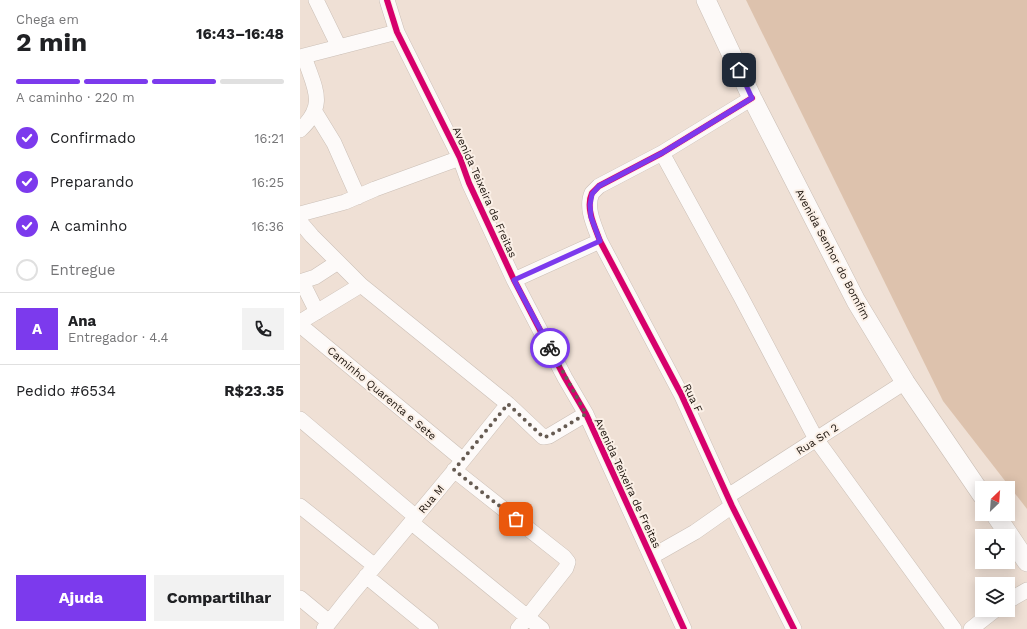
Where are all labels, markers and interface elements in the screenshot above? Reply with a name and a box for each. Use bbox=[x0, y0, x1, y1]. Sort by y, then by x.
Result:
text: Chega em bbox=[16, 12, 79, 27]
text: 16:43–16:48 bbox=[196, 25, 284, 43]
text: 2 min bbox=[16, 27, 87, 57]
pin bbox=[722, 53, 756, 87]
icon: home bbox=[728, 59, 750, 81]
text: A caminho · 220 m bbox=[16, 90, 135, 105]
street label: Avenida Teixeira de Freitas bbox=[450, 125, 519, 260]
icon: check bbox=[16, 127, 38, 149]
text: Confirmado bbox=[50, 129, 136, 147]
text: 16:21 bbox=[255, 131, 284, 146]
icon: check bbox=[16, 171, 38, 193]
text: Preparando bbox=[50, 173, 134, 191]
text: 16:25 bbox=[252, 175, 284, 190]
street label: Avenida Senhor do Bomfim bbox=[793, 187, 873, 322]
icon: check bbox=[16, 215, 38, 237]
text: A caminho bbox=[50, 217, 127, 235]
text: 16:36 bbox=[252, 219, 284, 234]
text: Entregue bbox=[50, 261, 115, 279]
button: phone bbox=[242, 308, 284, 350]
text: Ana bbox=[68, 312, 96, 330]
text: A bbox=[32, 320, 42, 338]
courier bbox=[530, 328, 570, 368]
text: Entregador · 4.4 bbox=[68, 330, 168, 345]
icon: bike bbox=[539, 337, 561, 359]
street label: Caminho Quarenta e Sete bbox=[324, 344, 439, 443]
text: Pedido #6534 bbox=[16, 382, 116, 400]
text: R$23.35 bbox=[224, 382, 284, 400]
street label: Rua F bbox=[680, 382, 705, 415]
street label: Avenida Teixeira de Freitas bbox=[592, 416, 664, 551]
street label: Rua Sn 2 bbox=[794, 421, 841, 458]
north arrow bbox=[975, 481, 1015, 521]
map controls bbox=[975, 481, 1015, 617]
street label: Rua M bbox=[416, 482, 447, 516]
pin bbox=[499, 502, 533, 536]
icon: bag bbox=[505, 508, 527, 530]
button: locate bbox=[975, 529, 1015, 569]
button: Ajuda bbox=[16, 575, 146, 621]
button: Compartilhar bbox=[154, 575, 284, 621]
button: layers bbox=[975, 577, 1015, 617]

